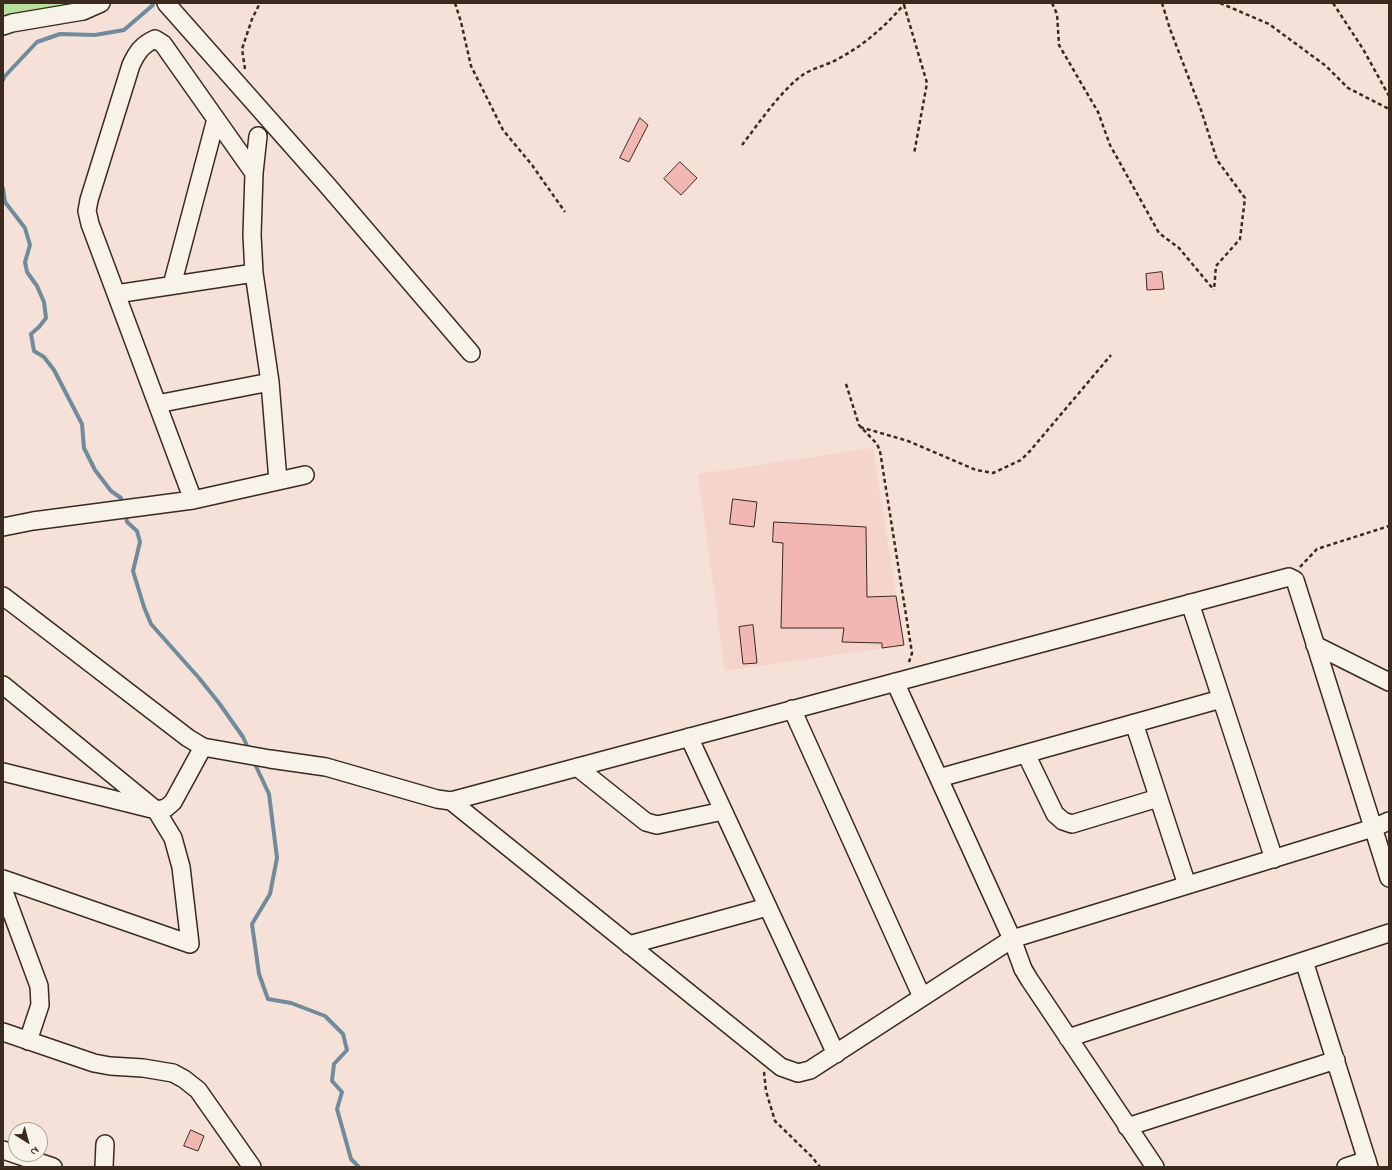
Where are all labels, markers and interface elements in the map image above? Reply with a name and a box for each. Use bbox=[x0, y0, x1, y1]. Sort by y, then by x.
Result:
north arrow bbox=[8, 1122, 48, 1162]
text: N bbox=[27, 1142, 42, 1159]

